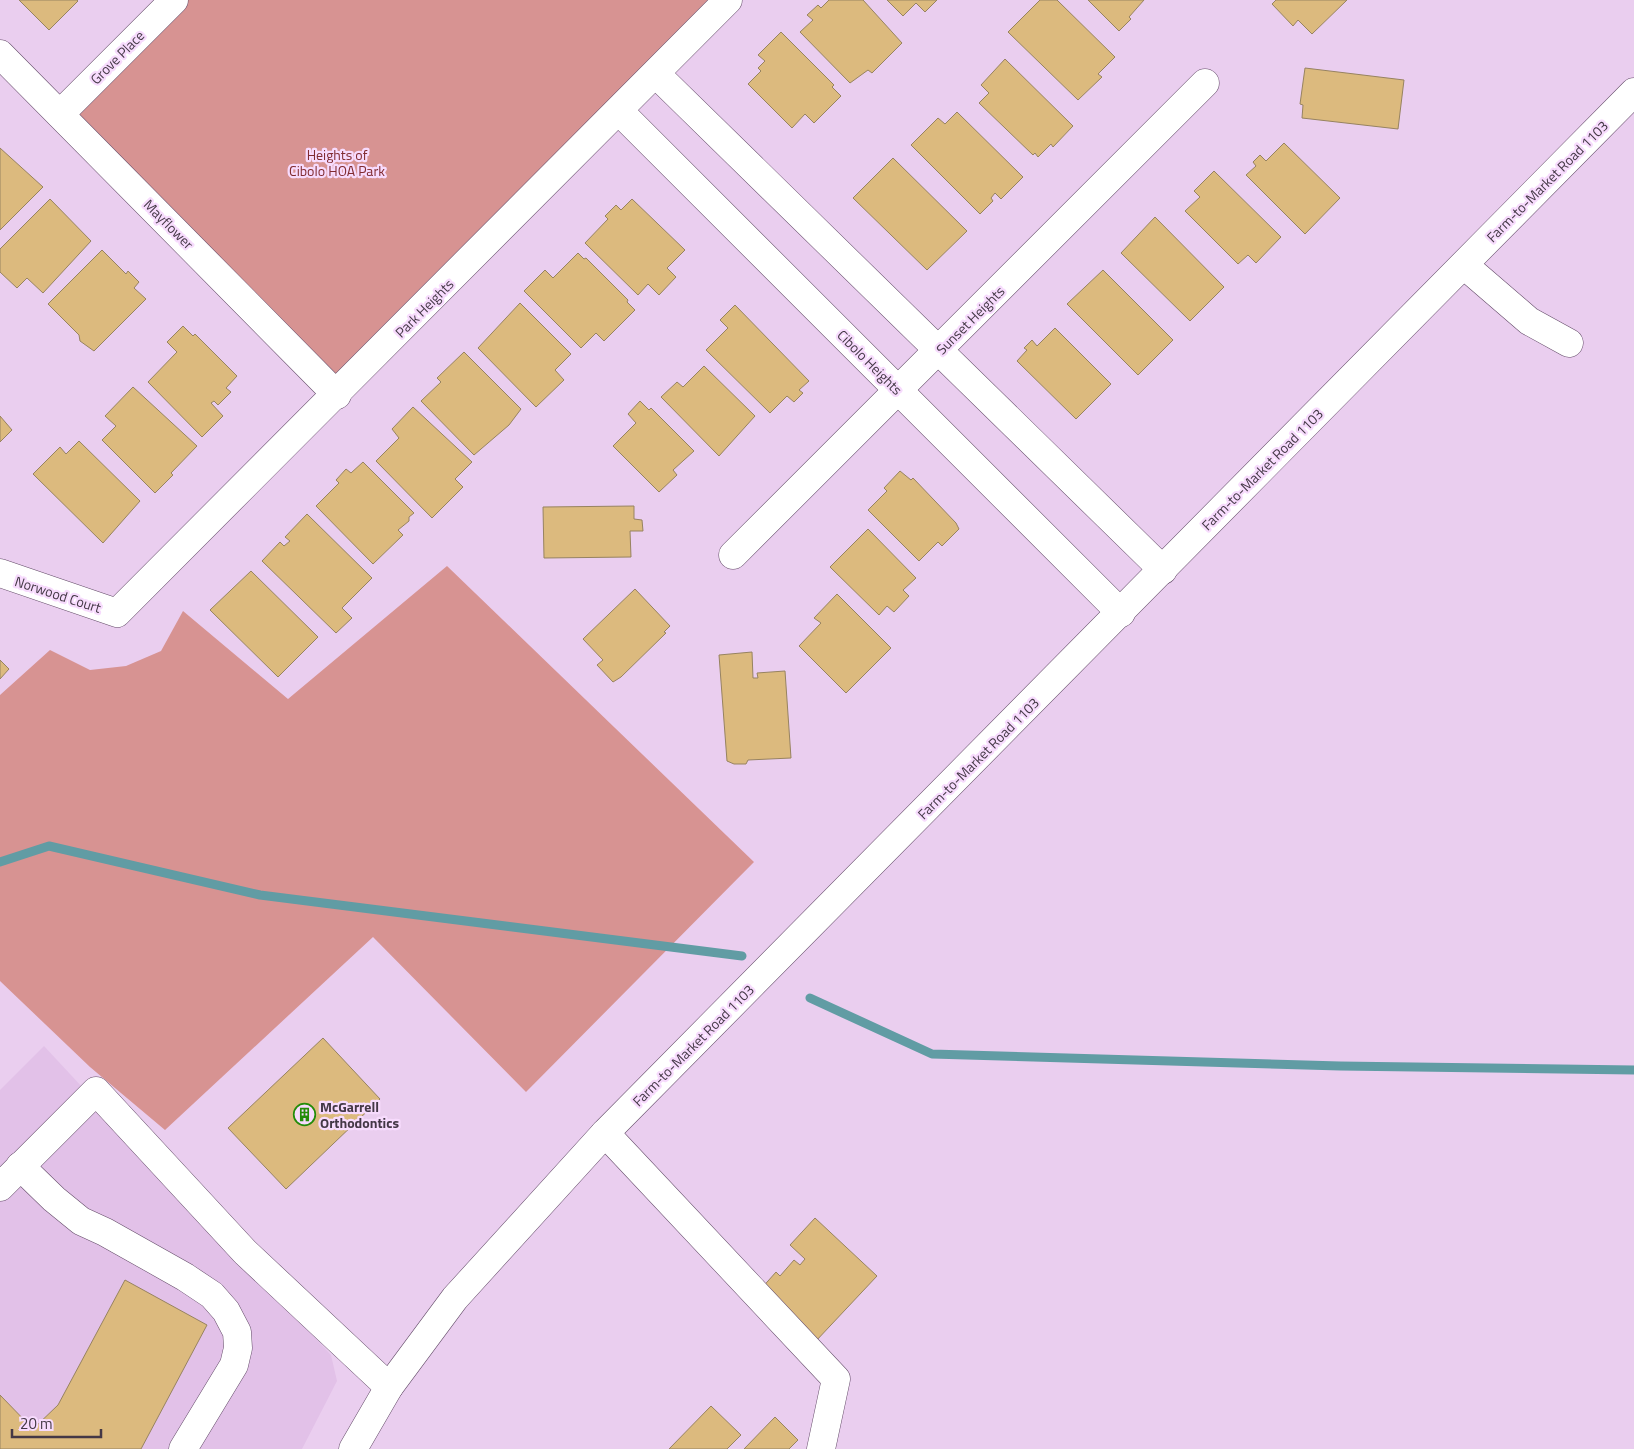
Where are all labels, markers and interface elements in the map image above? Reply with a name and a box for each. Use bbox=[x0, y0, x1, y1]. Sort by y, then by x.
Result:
street label: Grove Place bbox=[85, 25, 149, 89]
street label: Farm-to-Market Road 1103 bbox=[1481, 115, 1613, 247]
park label: Heights of Cibolo HOA Park bbox=[289, 144, 385, 181]
street label: Mayflower bbox=[139, 194, 199, 254]
street label: Park Heights bbox=[390, 274, 458, 342]
street label: Sunset Heights bbox=[931, 281, 1009, 359]
street label: Cibolo Heights bbox=[833, 325, 907, 399]
street label: Farm-to-Market Road 1103 bbox=[1196, 403, 1328, 535]
street label: Norwood Court bbox=[12, 570, 104, 618]
street label: Farm-to-Market Road 1103 bbox=[912, 692, 1044, 824]
street label: Farm-to-Market Road 1103 bbox=[627, 979, 759, 1111]
place label: McGarrell Orthodontics bbox=[320, 1096, 399, 1133]
building icon: McGarrell Orthodontics bbox=[292, 1102, 316, 1126]
scale bar bbox=[12, 1406, 101, 1438]
text: 20 m bbox=[20, 1412, 53, 1435]

